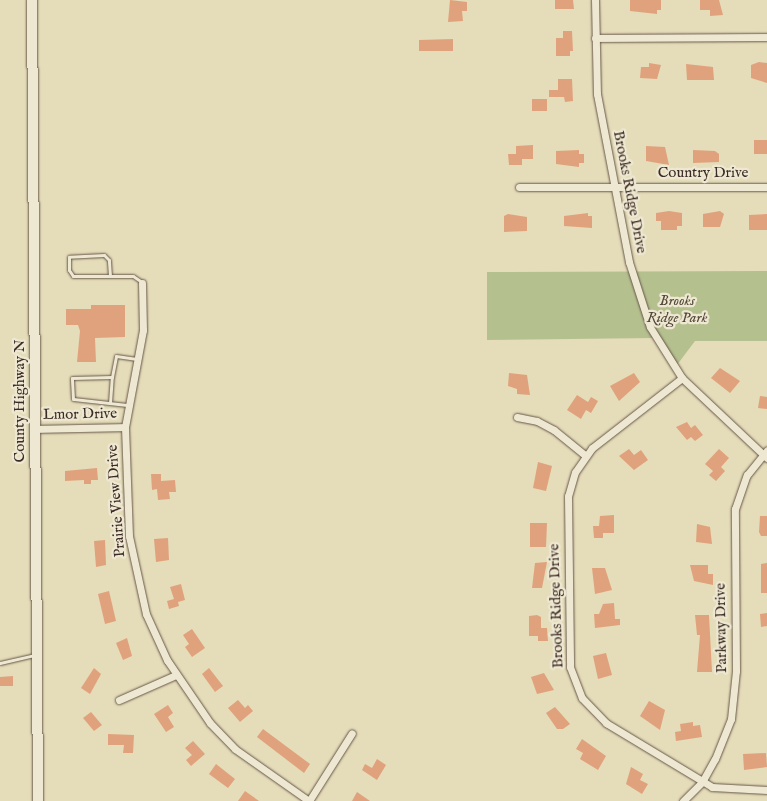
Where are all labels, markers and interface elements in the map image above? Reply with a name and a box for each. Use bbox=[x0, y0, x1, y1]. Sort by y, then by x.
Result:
street label: Brooks Ridge Drive bbox=[609, 129, 651, 255]
street label: Country Drive bbox=[658, 164, 748, 182]
park label: Brooks Ridge Park bbox=[647, 291, 707, 326]
street label: County Highway N bbox=[11, 340, 29, 462]
street label: Lmor Drive bbox=[43, 404, 117, 424]
street label: Prairie View Drive bbox=[103, 444, 129, 558]
street label: Brooks Ridge Drive bbox=[545, 543, 567, 669]
street label: Parkway Drive bbox=[711, 583, 731, 673]

